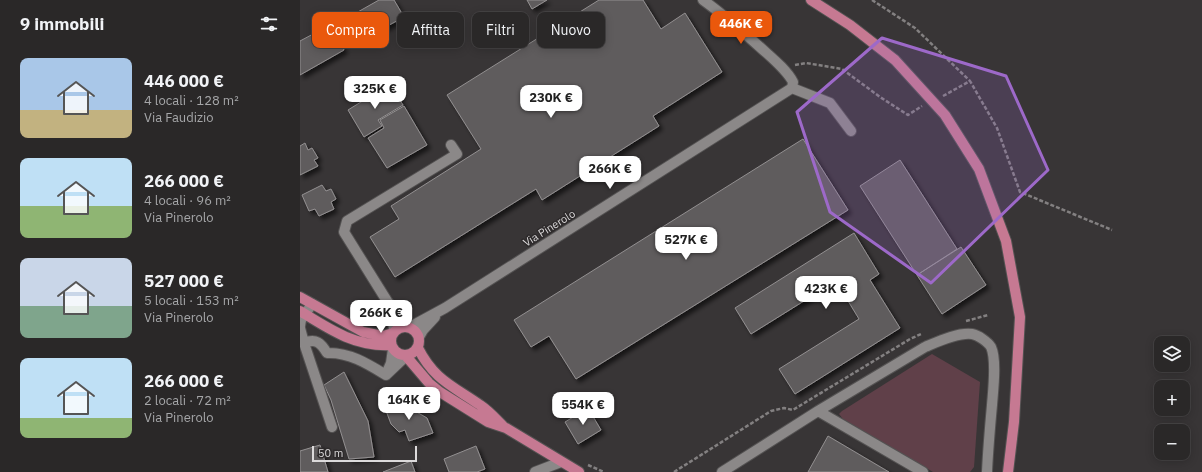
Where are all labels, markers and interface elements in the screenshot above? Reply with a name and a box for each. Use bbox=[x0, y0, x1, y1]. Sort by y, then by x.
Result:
pin: 446K € bbox=[708, 11, 774, 45]
chip: Compra bbox=[312, 12, 389, 48]
chip: Affitta bbox=[397, 12, 464, 48]
chip: Filtri bbox=[472, 12, 529, 48]
chip: Nuovo bbox=[537, 12, 605, 48]
text: 9 immobili bbox=[20, 13, 104, 35]
icon: filters bbox=[258, 13, 280, 35]
text: 446K € bbox=[719, 15, 763, 32]
text: 446 000 € bbox=[144, 70, 224, 92]
icon: home bbox=[52, 74, 100, 122]
pin: 325K € bbox=[342, 76, 408, 110]
text: 325K € bbox=[353, 80, 397, 97]
pin: 230K € bbox=[518, 85, 584, 119]
text: 230K € bbox=[529, 89, 573, 106]
text: 4 locali · 128 m² bbox=[144, 92, 239, 109]
text: Via Faudizio bbox=[144, 109, 214, 126]
pin: 266K € bbox=[577, 156, 643, 190]
text: 266K € bbox=[588, 160, 632, 177]
text: 266 000 € bbox=[144, 170, 224, 192]
icon: home bbox=[52, 174, 100, 222]
text: 4 locali · 96 m² bbox=[144, 192, 231, 209]
street label: Via Pinerolo bbox=[520, 206, 578, 250]
text: Via Pinerolo bbox=[144, 209, 214, 226]
pin: 527K € bbox=[653, 227, 719, 261]
text: 527K € bbox=[664, 231, 708, 248]
text: 527 000 € bbox=[144, 270, 224, 292]
icon: home bbox=[52, 274, 100, 322]
pin: 423K € bbox=[793, 276, 859, 310]
text: 423K € bbox=[804, 280, 848, 297]
text: 5 locali · 153 m² bbox=[144, 292, 239, 309]
pin: 266K € bbox=[348, 300, 414, 334]
text: 266K € bbox=[359, 304, 403, 321]
text: Via Pinerolo bbox=[144, 309, 214, 326]
map controls bbox=[1154, 336, 1190, 460]
button: layers bbox=[1154, 336, 1190, 372]
text: 266 000 € bbox=[144, 370, 224, 392]
icon: home bbox=[52, 374, 100, 422]
button: + bbox=[1154, 380, 1190, 416]
pin: 164K € bbox=[376, 387, 442, 421]
text: 164K € bbox=[387, 391, 431, 408]
text: 2 locali · 72 m² bbox=[144, 392, 231, 409]
pin: 554K € bbox=[550, 392, 616, 426]
text: 554K € bbox=[561, 396, 605, 413]
text: Via Pinerolo bbox=[144, 409, 214, 426]
button: − bbox=[1154, 424, 1190, 460]
scale bar bbox=[312, 444, 417, 463]
text: 50 m bbox=[318, 446, 343, 460]

